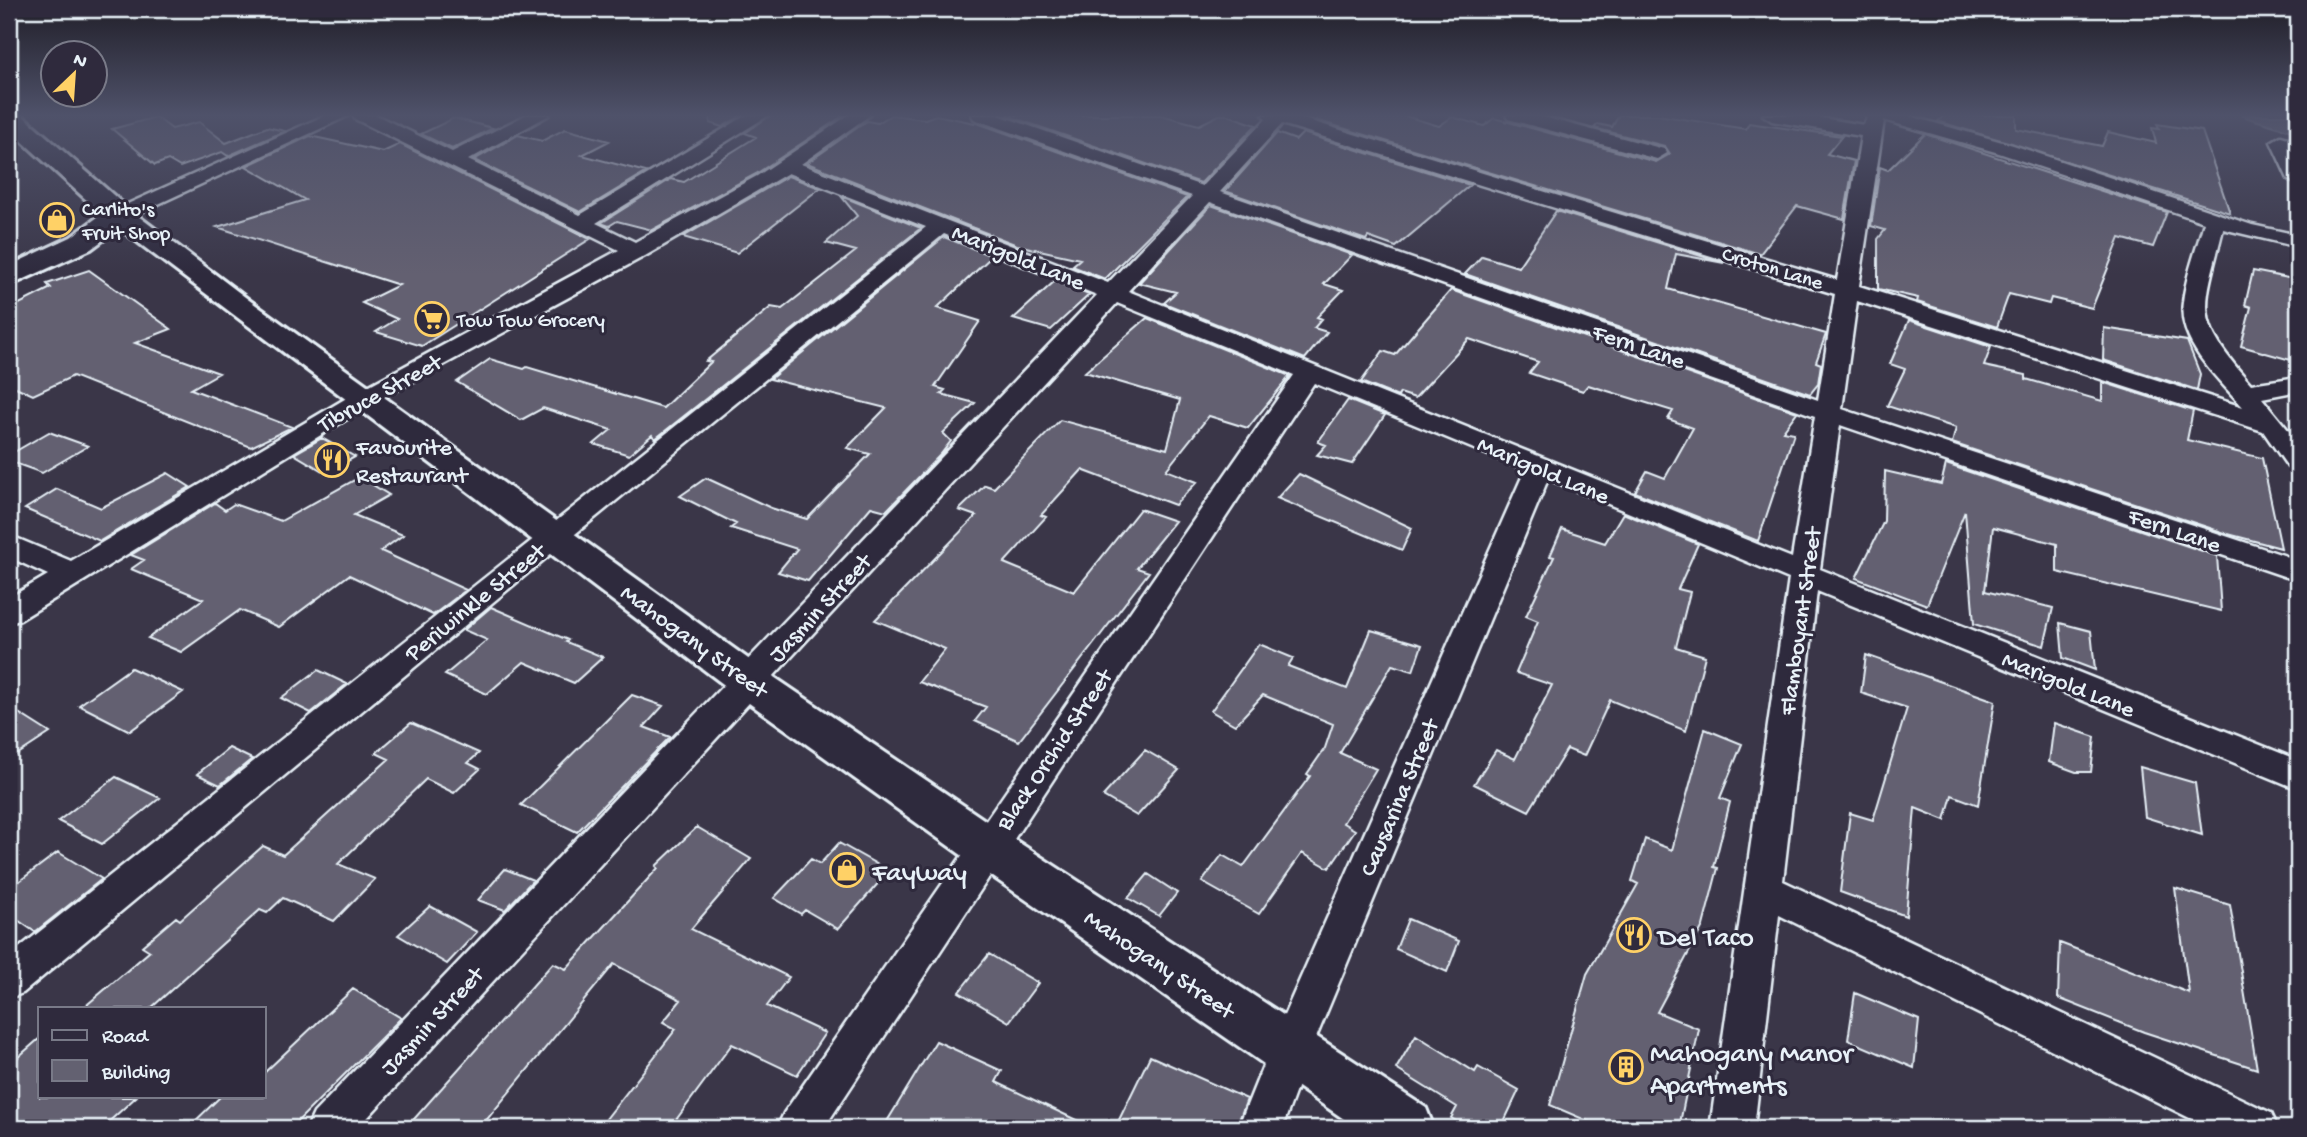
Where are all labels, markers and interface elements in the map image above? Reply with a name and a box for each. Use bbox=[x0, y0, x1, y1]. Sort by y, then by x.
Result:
north arrow bbox=[38, 38, 108, 108]
text: N bbox=[69, 49, 90, 75]
place label: Carlito's Fruit Shop bbox=[81, 199, 171, 248]
shop icon: Carlito's Fruit Shop bbox=[38, 201, 76, 239]
street label: Marigold Lane bbox=[947, 219, 1089, 299]
street label: Croton Lane bbox=[1718, 243, 1827, 298]
supermarket icon: Tow Tow Grocery bbox=[413, 300, 451, 338]
place label: Tow Tow Grocery bbox=[456, 310, 605, 335]
street label: Fern Lane bbox=[1587, 319, 1689, 378]
street label: Tibruce Street bbox=[312, 348, 450, 442]
street label: Marigold Lane bbox=[1472, 431, 1614, 513]
place label: Favourite Restaurant bbox=[355, 435, 469, 492]
restaurant icon: Favourite Restaurant bbox=[313, 441, 351, 479]
street label: Fern Lane bbox=[2123, 503, 2225, 562]
street label: Flamboyant Street bbox=[1775, 524, 1830, 718]
street label: Periwinkle Street bbox=[399, 537, 554, 670]
street label: Jasmin Street bbox=[764, 547, 881, 670]
street label: Mahogany Street bbox=[614, 580, 774, 707]
street label: Marigold Lane bbox=[1997, 646, 2139, 726]
street label: Black Orchid Street bbox=[991, 663, 1122, 838]
street label: Causarina Street bbox=[1355, 713, 1448, 881]
shop icon: Fayway bbox=[828, 851, 866, 889]
place label: Fayway bbox=[871, 858, 967, 891]
street label: Mahogany Street bbox=[1077, 905, 1241, 1028]
restaurant icon: Del Taco bbox=[1615, 916, 1653, 954]
place label: Del Taco bbox=[1656, 923, 1754, 956]
street label: Jasmin Street bbox=[376, 960, 493, 1083]
legend bbox=[38, 1007, 266, 1098]
text: Road bbox=[102, 1026, 150, 1051]
place label: Mahogany Manor Apartments bbox=[1650, 1039, 1855, 1104]
building icon: Mahogany Manor Apartments bbox=[1607, 1048, 1645, 1086]
text: Building bbox=[101, 1062, 171, 1087]

